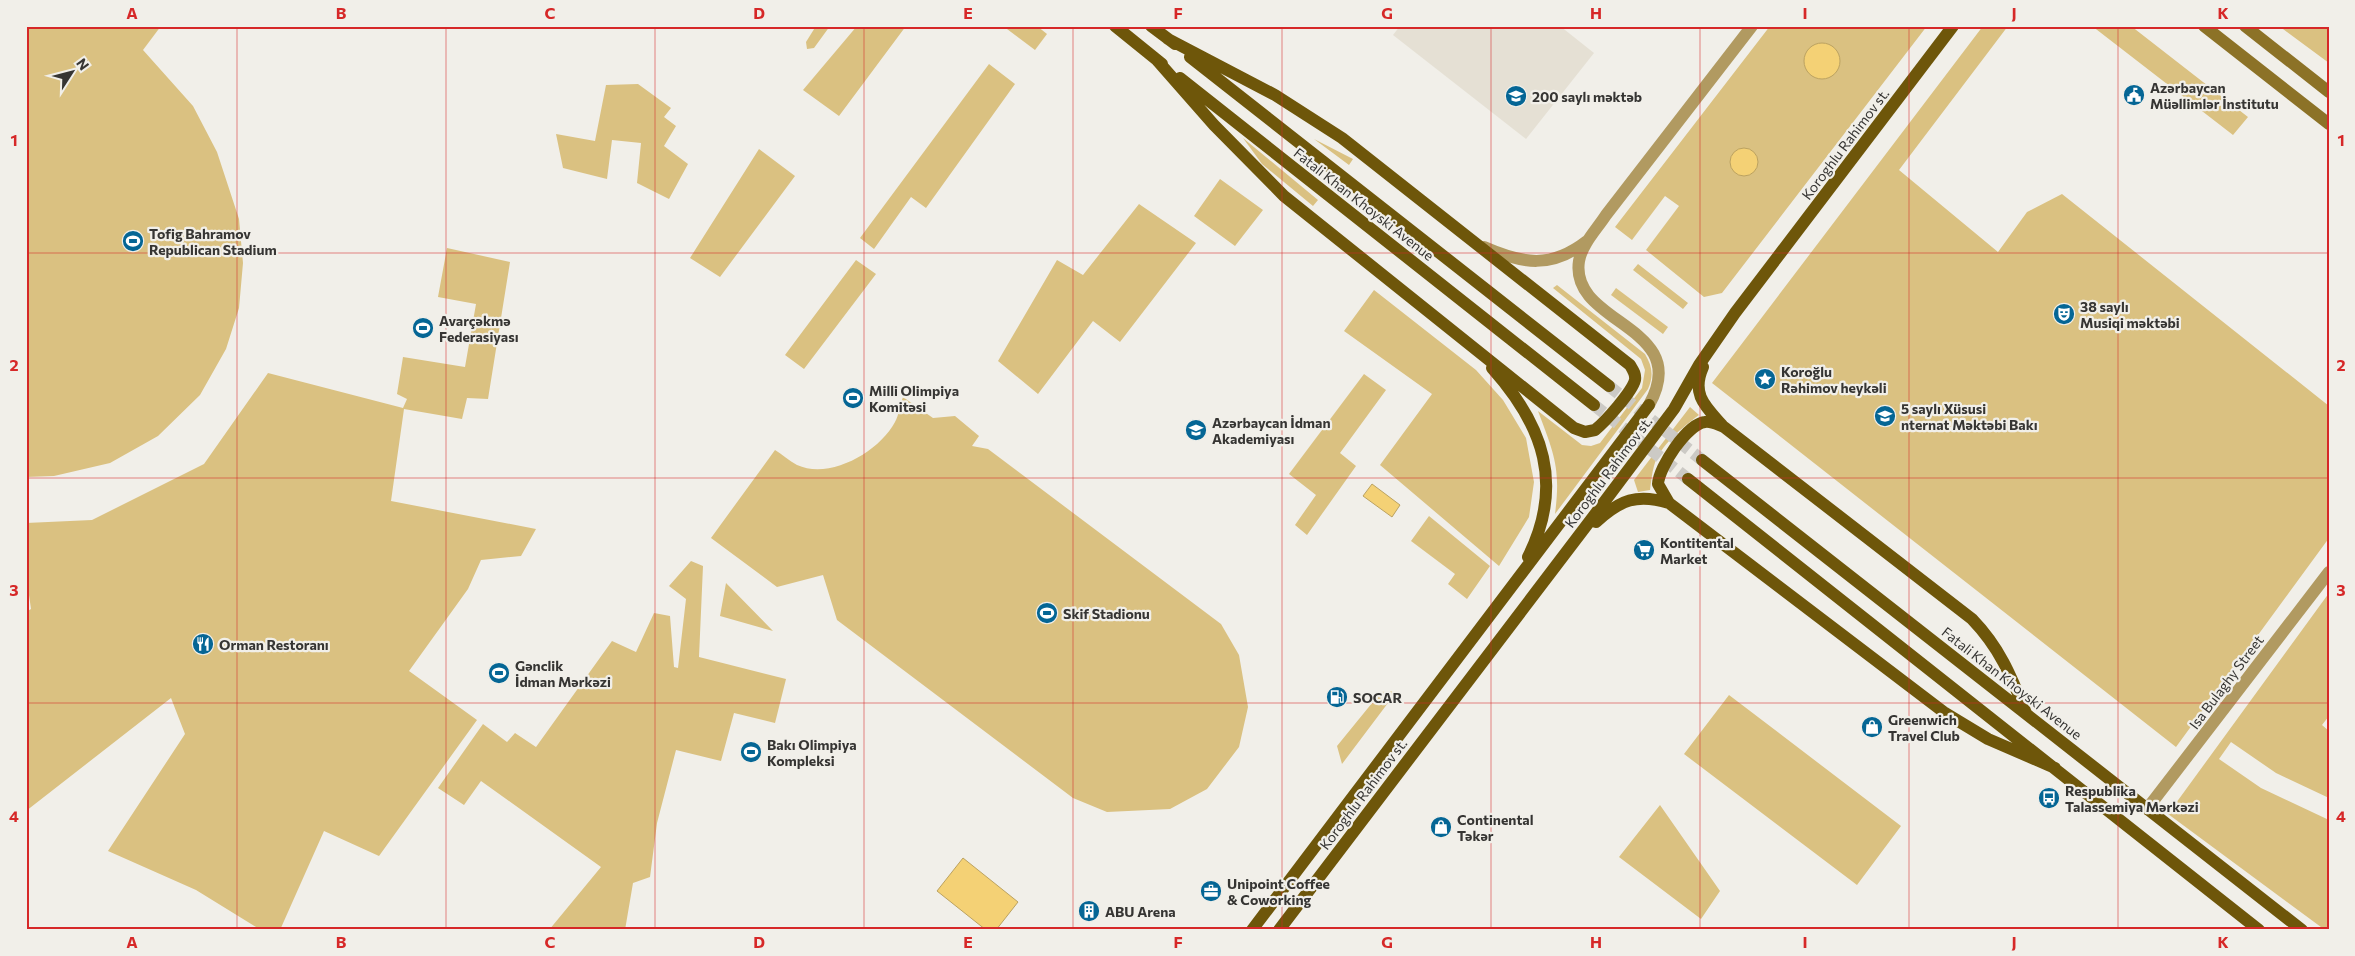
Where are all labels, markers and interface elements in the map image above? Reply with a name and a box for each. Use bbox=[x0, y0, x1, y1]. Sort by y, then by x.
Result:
text: A bbox=[126, 3, 138, 22]
text: B bbox=[336, 3, 347, 22]
text: C bbox=[545, 3, 556, 22]
text: D bbox=[753, 3, 765, 22]
text: E bbox=[963, 3, 973, 22]
text: F bbox=[1173, 3, 1183, 22]
text: G bbox=[1381, 3, 1393, 22]
text: H bbox=[1590, 3, 1602, 22]
text: I bbox=[1802, 3, 1808, 22]
text: J bbox=[2011, 3, 2017, 22]
text: K bbox=[2217, 3, 2229, 22]
north arrow bbox=[48, 48, 98, 98]
text: N bbox=[73, 55, 93, 73]
place label: Azərbaycan Müəllimlər İnstitutu bbox=[2150, 79, 2279, 112]
public building icon: Azərbaycan Müəllimlər İnstitutu bbox=[2122, 83, 2146, 107]
school or university icon: 200 saylı məktəb bbox=[1504, 84, 1528, 108]
street label: Koroghlu Rahimov st. bbox=[1798, 85, 1892, 203]
place label: 200 saylı məktəb bbox=[1532, 88, 1642, 105]
text: 1 bbox=[10, 130, 18, 149]
text: 1 bbox=[2337, 130, 2345, 149]
street label: Fatali Khan Khoyski Avenue bbox=[1291, 144, 1437, 264]
place label: Tofig Bahramov Republican Stadium bbox=[149, 225, 277, 258]
sports icon: Tofig Bahramov Republican Stadium bbox=[121, 229, 145, 253]
place label: 38 saylı Musiqi məktəbi bbox=[2080, 298, 2180, 331]
theatre icon: 38 saylı Musiqi məktəbi bbox=[2052, 302, 2076, 326]
place label: Avarçəkmə Federasiyası bbox=[439, 312, 519, 345]
sports icon: Avarçəkmə Federasiyası bbox=[411, 316, 435, 340]
text: 2 bbox=[9, 355, 19, 374]
text: 2 bbox=[2336, 355, 2346, 374]
place label: Koroğlu Rəhimov heykəli bbox=[1781, 363, 1887, 396]
place icon: Koroğlu Rəhimov heykəli bbox=[1753, 367, 1777, 391]
place label: Milli Olimpiya Komitəsi bbox=[869, 382, 959, 415]
sports icon: Milli Olimpiya Komitəsi bbox=[841, 386, 865, 410]
place label: 5 saylı Xüsusi nternat Məktəbi Bakı bbox=[1901, 400, 2038, 433]
school or university icon: 5 saylı Xüsusi nternat Məktəbi Bakı bbox=[1873, 404, 1897, 428]
street label: Koroghlu Rahimov st. bbox=[1561, 413, 1655, 531]
place label: Azərbaycan İdman Akademiyası bbox=[1212, 414, 1331, 447]
school or university icon: Azərbaycan İdman Akademiyası bbox=[1184, 418, 1208, 442]
place label: Kontitental Market bbox=[1660, 534, 1734, 567]
supermarket icon: Kontitental Market bbox=[1632, 538, 1656, 562]
text: 3 bbox=[9, 580, 19, 599]
text: 3 bbox=[2336, 580, 2346, 599]
sports icon: Skif Stadionu bbox=[1035, 601, 1059, 625]
place label: Skif Stadionu bbox=[1063, 605, 1150, 622]
street label: Fatali Khan Khoyski Avenue bbox=[1939, 623, 2085, 743]
restaurant icon: Orman Restoranı bbox=[191, 632, 215, 656]
street label: Isa Bulaghy Street bbox=[2185, 632, 2267, 732]
place label: Orman Restoranı bbox=[219, 636, 329, 653]
place label: Gənclik İdman Mərkəzi bbox=[515, 657, 611, 690]
sports icon: Gənclik İdman Mərkəzi bbox=[487, 661, 511, 685]
fuel station icon: SOCAR bbox=[1325, 685, 1349, 709]
place label: SOCAR bbox=[1353, 689, 1402, 706]
place label: Greenwich Travel Club bbox=[1888, 711, 1960, 744]
shop icon: Greenwich Travel Club bbox=[1860, 715, 1884, 739]
street label: Koroghlu Rahimov st. bbox=[1316, 735, 1410, 853]
place label: Bakı Olimpiya Kompleksi bbox=[767, 736, 857, 769]
sports icon: Bakı Olimpiya Kompleksi bbox=[739, 740, 763, 764]
place label: Respublika Talassemiya Mərkəzi bbox=[2065, 782, 2199, 815]
bus stop icon: Respublika Talassemiya Mərkəzi bbox=[2037, 786, 2061, 810]
text: 4 bbox=[9, 806, 19, 825]
text: 4 bbox=[2336, 806, 2346, 825]
place label: Continental Təkər bbox=[1457, 811, 1534, 844]
shop icon: Continental Təkər bbox=[1429, 815, 1453, 839]
place label: Unipoint Coffee & Coworking bbox=[1227, 875, 1330, 908]
office icon: Unipoint Coffee & Coworking bbox=[1199, 879, 1223, 903]
building icon: ABU Arena bbox=[1077, 899, 1101, 923]
place label: ABU Arena bbox=[1105, 903, 1176, 920]
text: A bbox=[126, 932, 138, 951]
text: B bbox=[336, 932, 347, 951]
text: C bbox=[545, 932, 556, 951]
text: D bbox=[753, 932, 765, 951]
text: E bbox=[963, 932, 973, 951]
text: F bbox=[1173, 932, 1183, 951]
text: G bbox=[1381, 932, 1393, 951]
text: H bbox=[1590, 932, 1602, 951]
text: I bbox=[1802, 932, 1808, 951]
text: J bbox=[2011, 932, 2017, 951]
text: K bbox=[2217, 932, 2229, 951]

